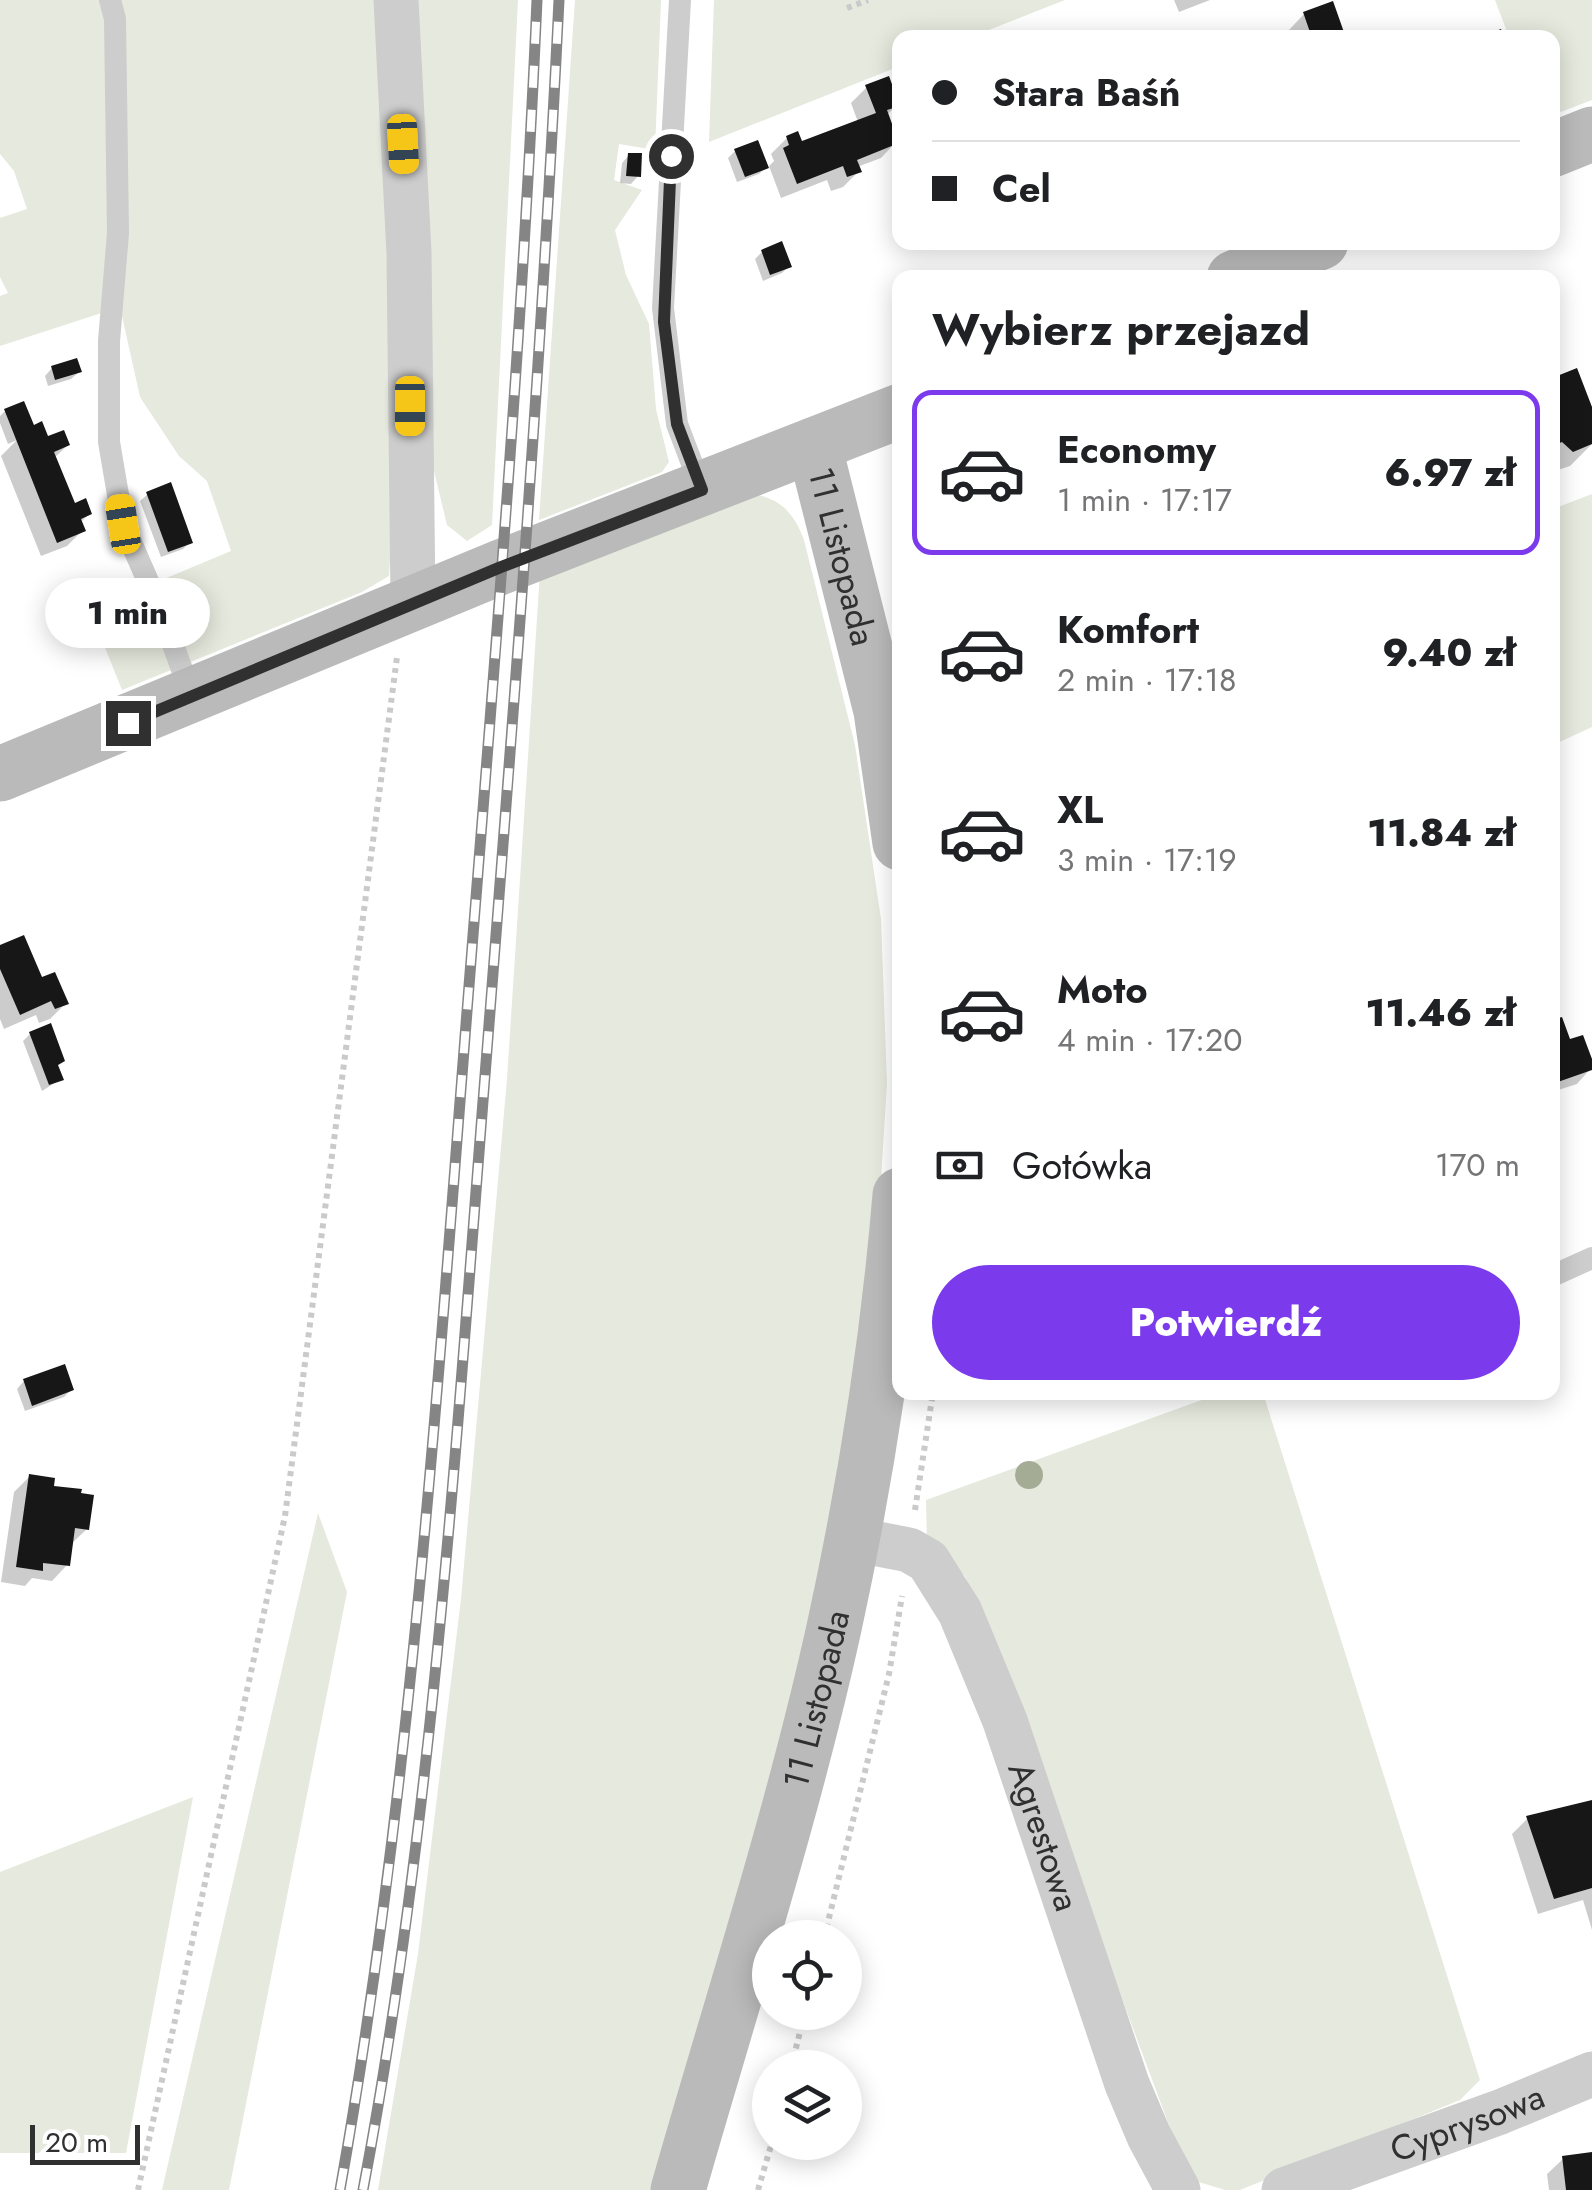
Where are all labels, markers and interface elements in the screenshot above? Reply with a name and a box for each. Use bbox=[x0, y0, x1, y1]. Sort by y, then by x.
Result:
text: Stara Baśń bbox=[992, 65, 1181, 120]
car bbox=[386, 113, 420, 175]
route start bbox=[649, 134, 694, 179]
text: Cel bbox=[992, 161, 1051, 216]
text: Wybierz przejazd bbox=[932, 297, 1310, 362]
car bbox=[395, 376, 425, 436]
text: Economy bbox=[1057, 422, 1216, 477]
icon: car bbox=[937, 428, 1027, 518]
text: 6.97 zł bbox=[1384, 445, 1515, 500]
street label: 11 Listopada bbox=[796, 462, 889, 651]
text: 1 min · 17:17 bbox=[1057, 477, 1232, 523]
car bbox=[103, 492, 143, 556]
callout: 1 min bbox=[46, 578, 210, 648]
text: 1 min bbox=[87, 590, 168, 636]
text: Komfort bbox=[1057, 602, 1199, 657]
icon: car bbox=[937, 608, 1027, 698]
text: 9.40 zł bbox=[1382, 625, 1515, 680]
text: 2 min · 17:18 bbox=[1057, 657, 1236, 703]
route end bbox=[106, 701, 151, 746]
text: XL bbox=[1057, 782, 1103, 837]
icon: car bbox=[937, 788, 1027, 878]
text: 11.84 zł bbox=[1367, 805, 1515, 860]
text: 3 min · 17:19 bbox=[1057, 837, 1237, 883]
text: Moto bbox=[1057, 962, 1148, 1017]
icon: car bbox=[937, 968, 1027, 1058]
text: 11.46 zł bbox=[1365, 985, 1515, 1040]
text: 4 min · 17:20 bbox=[1057, 1017, 1242, 1063]
icon: cash bbox=[932, 1138, 987, 1193]
text: Gotówka bbox=[1012, 1138, 1152, 1193]
text: 170 m bbox=[1435, 1142, 1520, 1188]
button: Potwierdź bbox=[932, 1265, 1520, 1380]
street label: 11 Listopada bbox=[770, 1605, 862, 1794]
street label: Agrestowa bbox=[996, 1755, 1092, 1918]
map controls bbox=[752, 1920, 862, 2160]
button: locate bbox=[752, 1920, 862, 2030]
button: layers bbox=[752, 2050, 862, 2160]
street label: Cyprysowa bbox=[1383, 2071, 1552, 2175]
scale bar bbox=[30, 2120, 140, 2164]
text: 20 m bbox=[45, 2122, 108, 2163]

